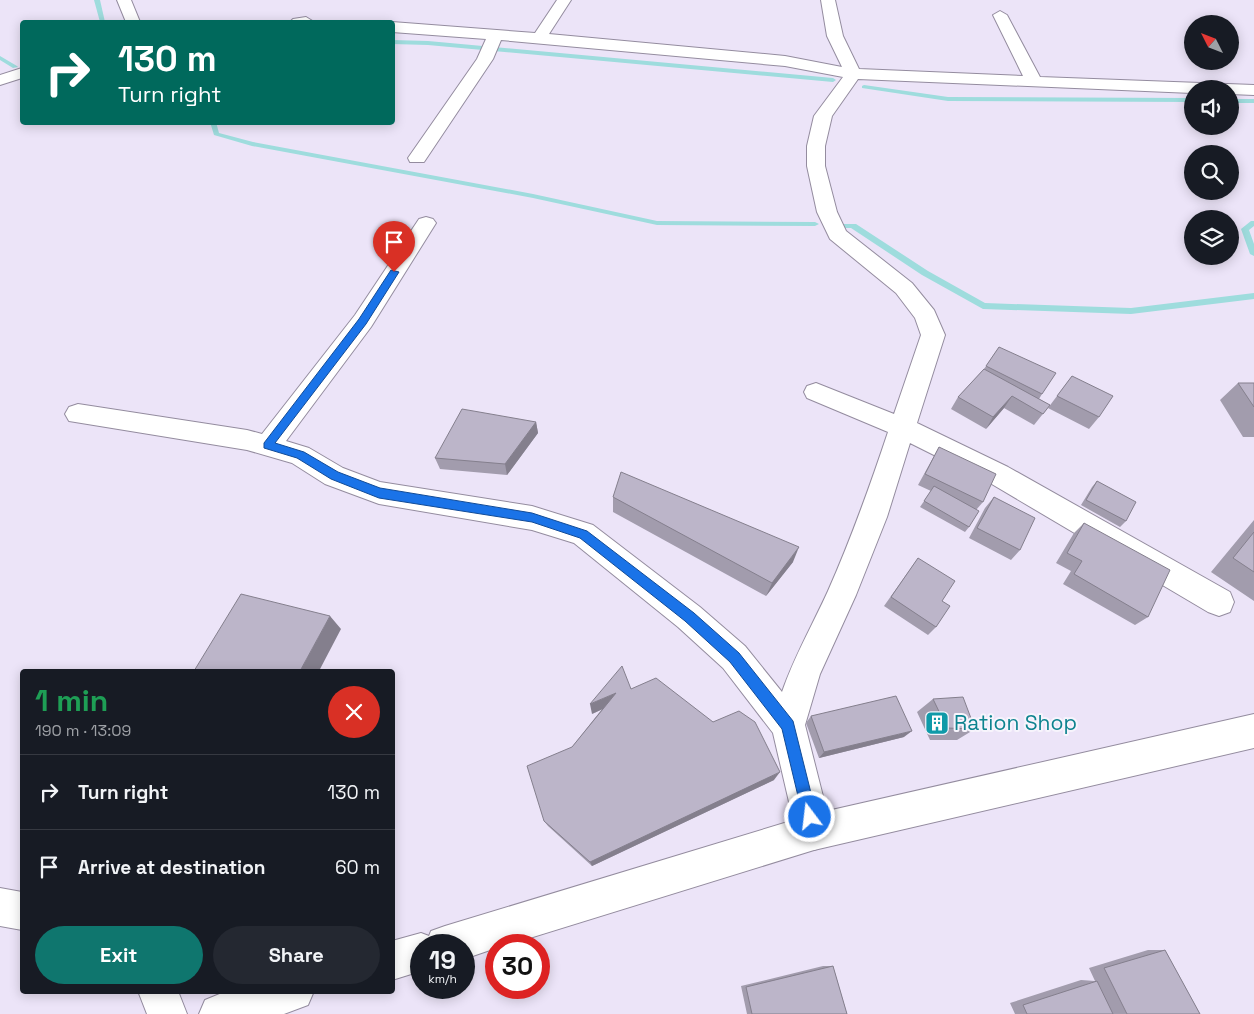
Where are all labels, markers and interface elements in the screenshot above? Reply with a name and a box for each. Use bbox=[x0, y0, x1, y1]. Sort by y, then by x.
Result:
north arrow bbox=[1184, 15, 1239, 70]
map controls bbox=[1184, 15, 1239, 265]
text: 130 m bbox=[118, 37, 217, 81]
icon: right bbox=[35, 40, 100, 105]
text: Turn right bbox=[118, 80, 221, 108]
button: sound bbox=[1184, 80, 1239, 135]
button: search bbox=[1184, 145, 1239, 200]
button: layers bbox=[1184, 210, 1239, 265]
pin bbox=[373, 221, 415, 272]
icon: arrive bbox=[380, 228, 408, 256]
text: 1 min bbox=[35, 681, 108, 720]
button: close bbox=[328, 686, 380, 738]
place label: Ration Shop bbox=[954, 709, 1077, 736]
building icon: Ration Shop bbox=[924, 710, 950, 736]
text: 190 m · 13:09 bbox=[35, 720, 131, 741]
icon: right bbox=[35, 778, 63, 806]
text: Turn right bbox=[78, 780, 168, 805]
text: 130 m bbox=[327, 780, 380, 805]
position arrow bbox=[783, 790, 835, 842]
icon: arrive bbox=[35, 853, 63, 881]
text: Arrive at destination bbox=[78, 855, 266, 880]
text: 60 m bbox=[335, 855, 380, 880]
button: Exit bbox=[35, 926, 203, 984]
button: Share bbox=[213, 926, 380, 984]
speed limit sign: 30 bbox=[485, 934, 550, 999]
text: 19 bbox=[429, 944, 456, 976]
text: km/h bbox=[428, 971, 457, 987]

